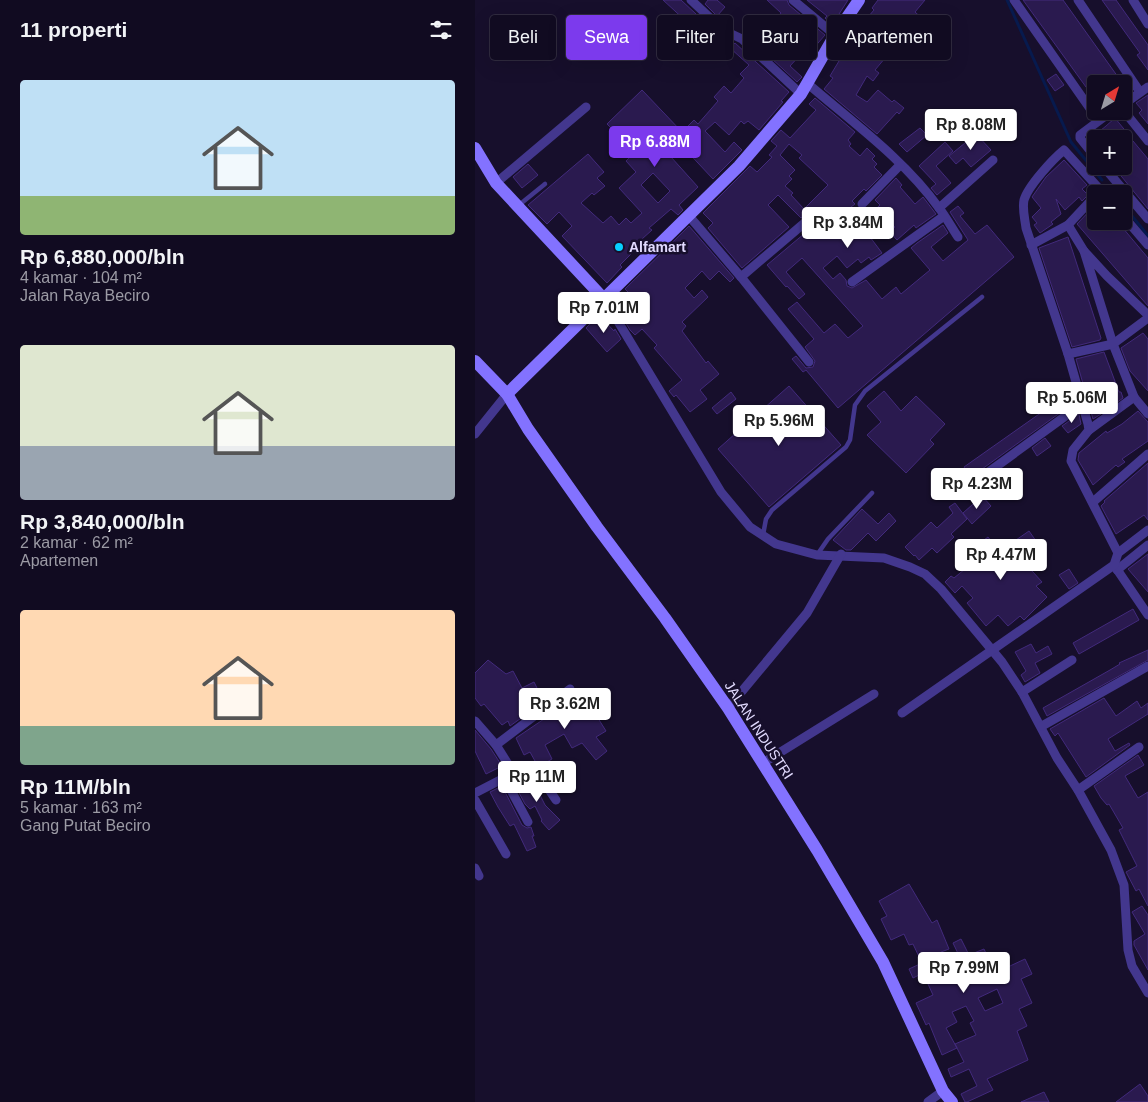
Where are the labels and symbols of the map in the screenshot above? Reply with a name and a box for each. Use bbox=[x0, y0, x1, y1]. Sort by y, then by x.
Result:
north arrow bbox=[1087, 75, 1133, 120]
pin: Rp 8.08M bbox=[919, 108, 1023, 151]
pin: Rp 6.88M bbox=[603, 126, 707, 168]
pin: Rp 3.84M bbox=[796, 206, 900, 249]
place label: Alfamart bbox=[629, 239, 686, 255]
marker: Alfamart bbox=[613, 241, 625, 253]
pin: Rp 7.01M bbox=[552, 292, 656, 334]
pin: Rp 5.06M bbox=[1020, 382, 1124, 424]
pin: Rp 5.96M bbox=[727, 404, 831, 447]
pin: Rp 4.23M bbox=[925, 468, 1029, 510]
pin: Rp 4.47M bbox=[949, 538, 1053, 581]
street label: JALAN INDUSTRI bbox=[721, 678, 797, 782]
pin: Rp 3.62M bbox=[513, 688, 617, 730]
pin: Rp 11M bbox=[496, 760, 578, 803]
pin: Rp 7.99M bbox=[912, 952, 1016, 994]

